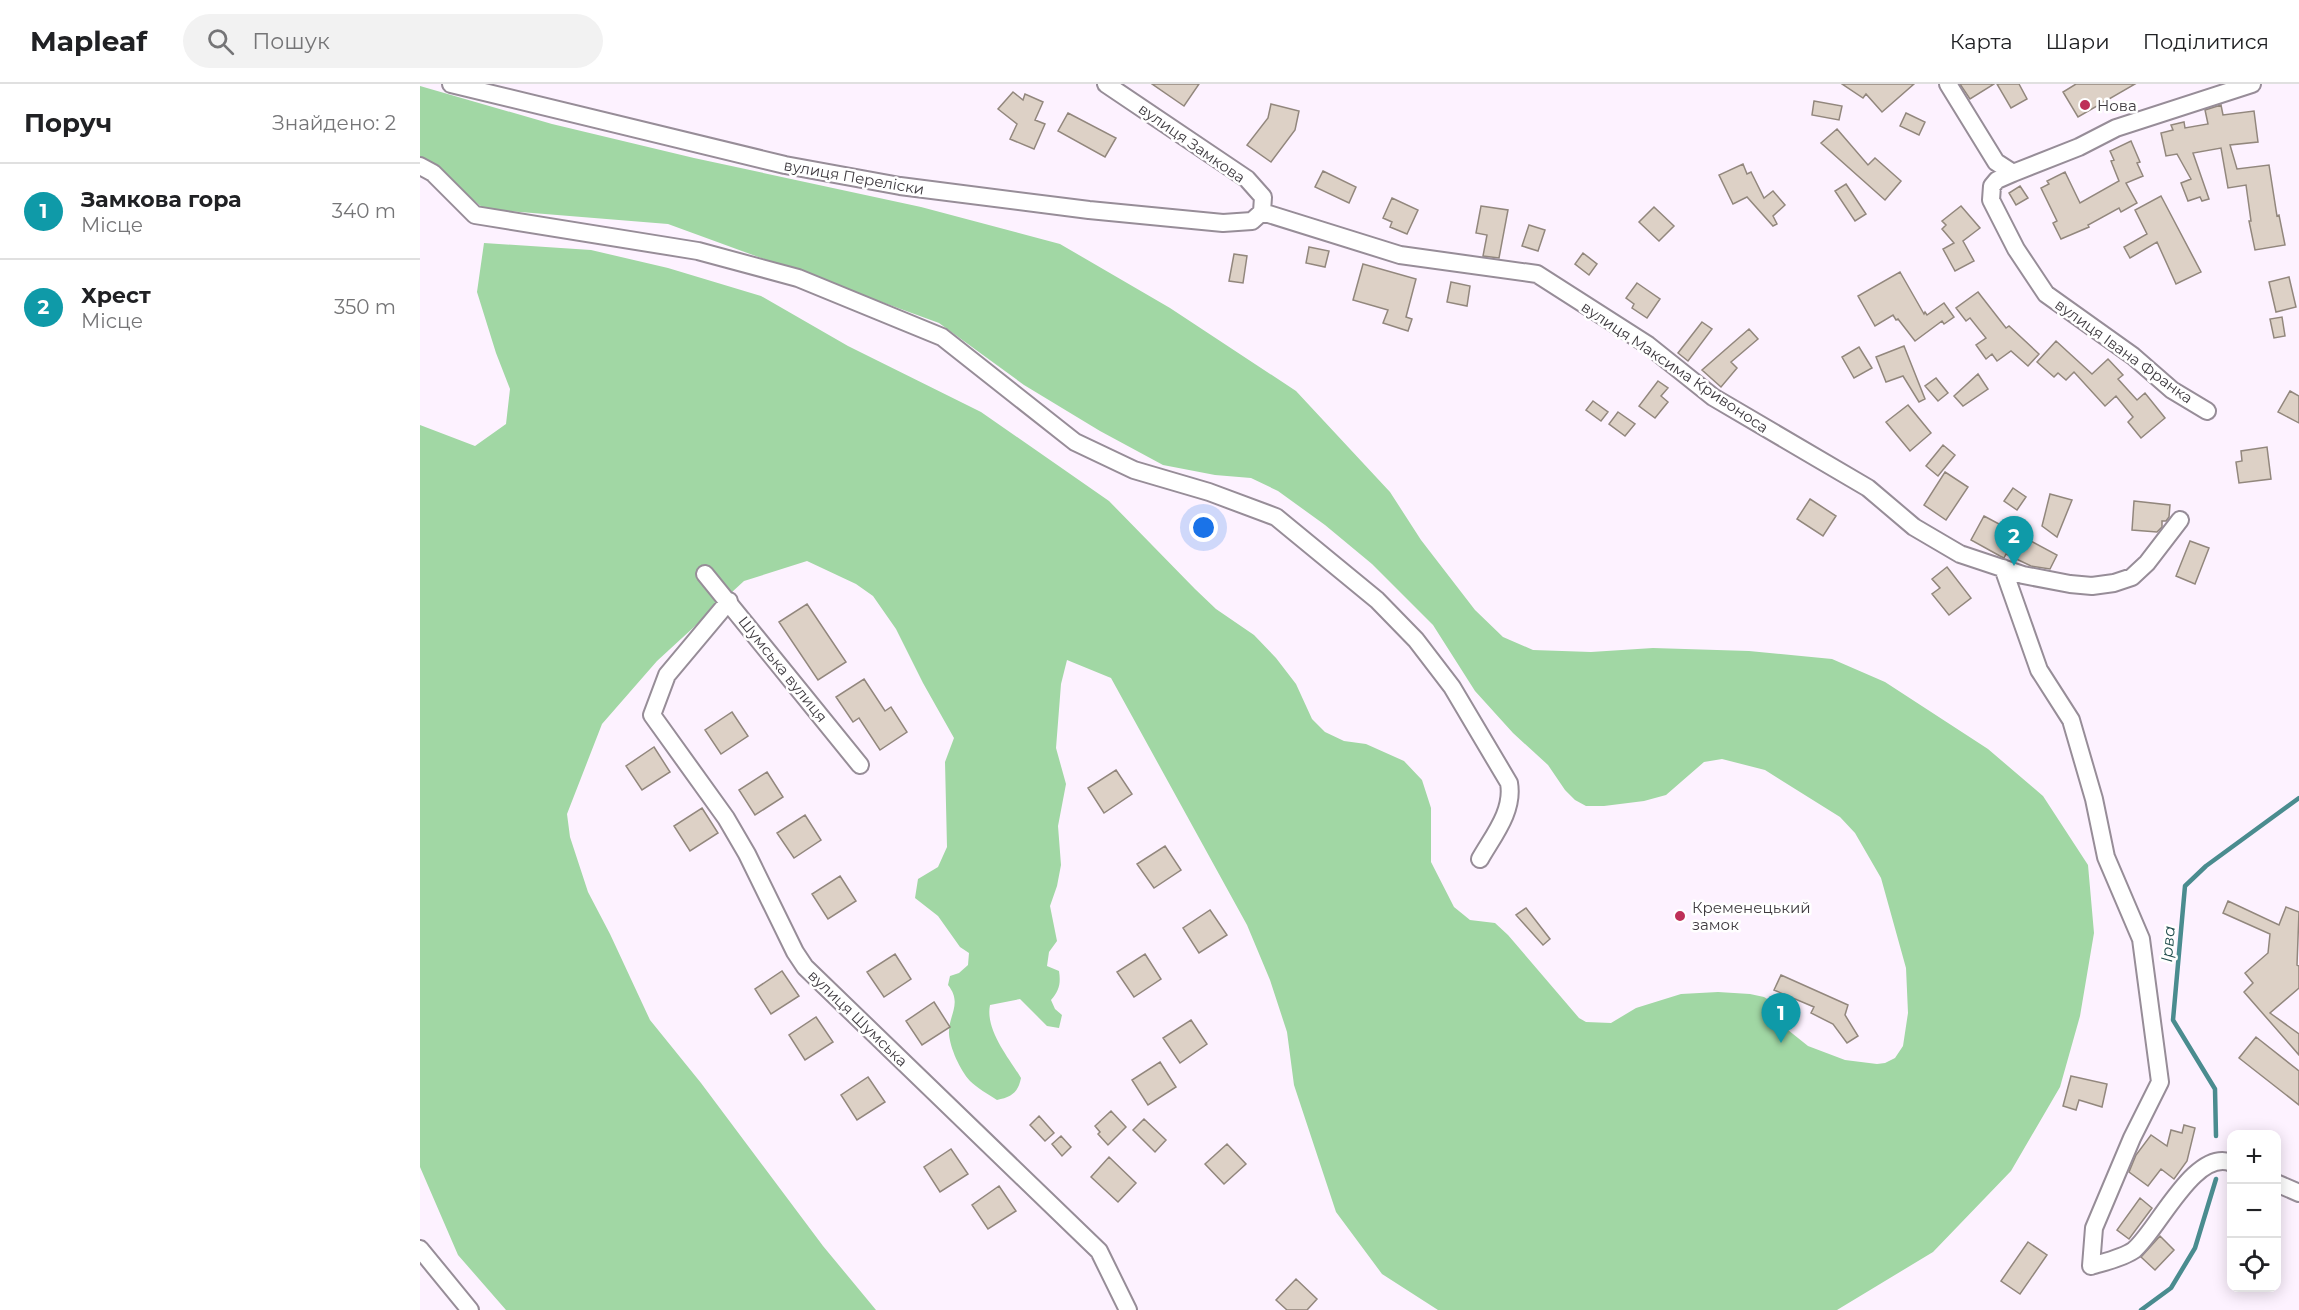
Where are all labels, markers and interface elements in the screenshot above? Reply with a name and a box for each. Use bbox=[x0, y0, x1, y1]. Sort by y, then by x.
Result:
search box bbox=[183, 14, 603, 68]
text: Mapleaf bbox=[30, 24, 147, 58]
icon: search bbox=[204, 25, 237, 58]
text: Пошук bbox=[252, 28, 330, 55]
text: Карта bbox=[1950, 29, 2013, 54]
text: Шари bbox=[2046, 29, 2110, 54]
text: Поділитися bbox=[2143, 29, 2269, 54]
place label: Нова bbox=[2097, 96, 2137, 115]
marker: Нова bbox=[2078, 98, 2092, 112]
street label: вулиця Замкова bbox=[1135, 99, 1249, 187]
text: Поруч bbox=[24, 107, 112, 139]
text: Знайдено: 2 bbox=[272, 111, 396, 135]
street label: вулиця Переліски bbox=[782, 155, 926, 199]
text: Замкова гора bbox=[81, 186, 242, 213]
text: 1 bbox=[40, 199, 47, 223]
text: 340 m bbox=[332, 199, 396, 223]
text: Місце bbox=[81, 213, 143, 237]
text: Хрест bbox=[81, 282, 151, 309]
text: 2 bbox=[38, 295, 49, 319]
text: 350 m bbox=[334, 295, 396, 319]
street label: вулиця Івана Франка bbox=[2051, 295, 2197, 407]
street label: вулиця Максима Кривоноса bbox=[1578, 297, 1772, 437]
text: Місце bbox=[81, 309, 143, 333]
your location bbox=[1189, 513, 1218, 542]
pin: 2 bbox=[1994, 516, 2034, 566]
street label: Шумська вулиця bbox=[734, 612, 832, 726]
place label: Кременецький замок bbox=[1692, 898, 1811, 934]
marker: Кременецький замок bbox=[1673, 909, 1687, 923]
water label: Ірва bbox=[2157, 925, 2179, 963]
street label: вулиця Шумська bbox=[804, 966, 912, 1070]
pin: 1 bbox=[1762, 994, 1800, 1043]
map controls bbox=[2227, 1130, 2281, 1292]
button: + bbox=[2227, 1130, 2281, 1184]
button: − bbox=[2227, 1184, 2281, 1238]
button: locate bbox=[2227, 1238, 2281, 1292]

